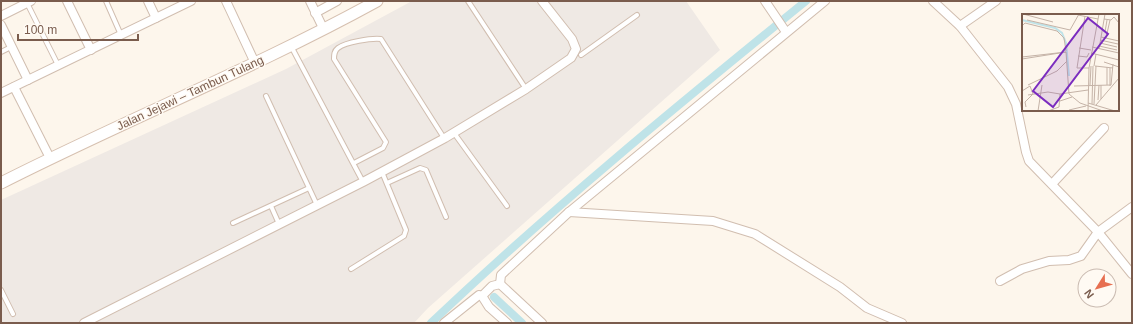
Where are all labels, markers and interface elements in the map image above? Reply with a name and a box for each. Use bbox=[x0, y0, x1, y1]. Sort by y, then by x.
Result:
inset map bbox=[1022, 14, 1119, 111]
scale bar bbox=[18, 16, 138, 42]
text: 100 m bbox=[24, 23, 57, 37]
street label: Jalan Jejawi – Tambun Tulang bbox=[114, 53, 266, 133]
north arrow bbox=[1077, 268, 1117, 308]
text: N bbox=[1082, 287, 1096, 301]

